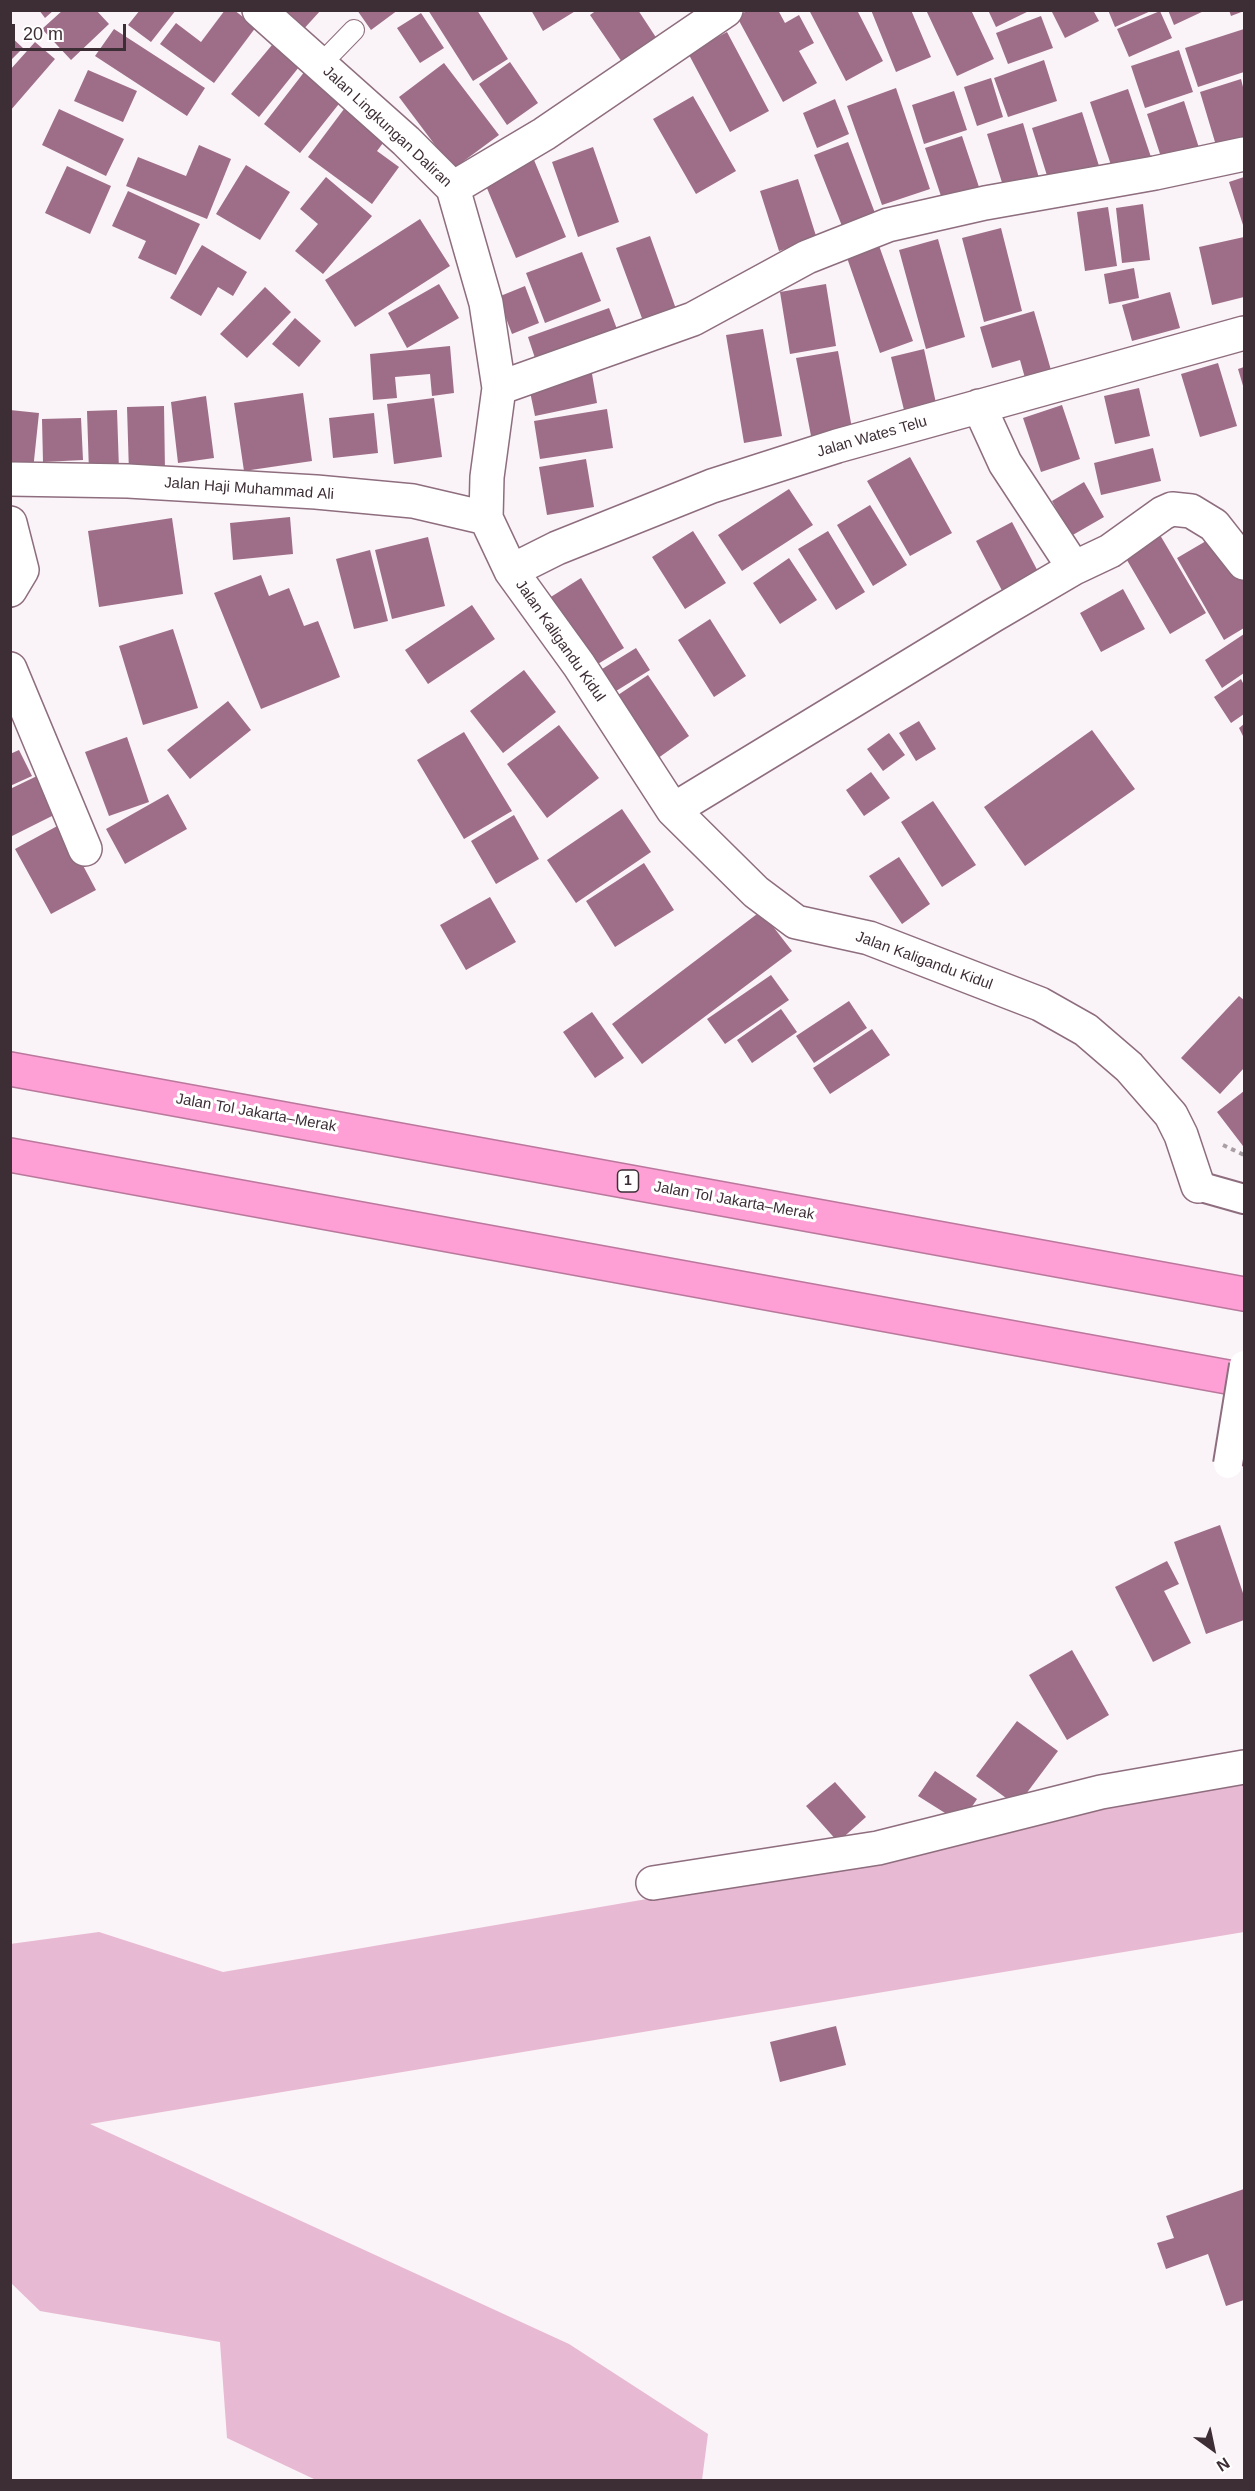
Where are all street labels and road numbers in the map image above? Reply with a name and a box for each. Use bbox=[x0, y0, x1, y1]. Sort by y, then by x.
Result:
street label: Jalan Lingkungan Daliran bbox=[319, 63, 455, 191]
street label: Jalan Wates Telu bbox=[815, 413, 929, 461]
street label: Jalan Haji Muhammad Ali bbox=[164, 474, 334, 504]
street label: Jalan Kaligandu Kidul bbox=[511, 577, 609, 705]
street label: Jalan Kaligandu Kidul bbox=[853, 928, 995, 994]
street label: Jalan Tol Jakarta–Merak bbox=[174, 1090, 338, 1136]
road number: 1 bbox=[618, 1170, 638, 1192]
street label: Jalan Tol Jakarta–Merak bbox=[652, 1178, 816, 1224]

